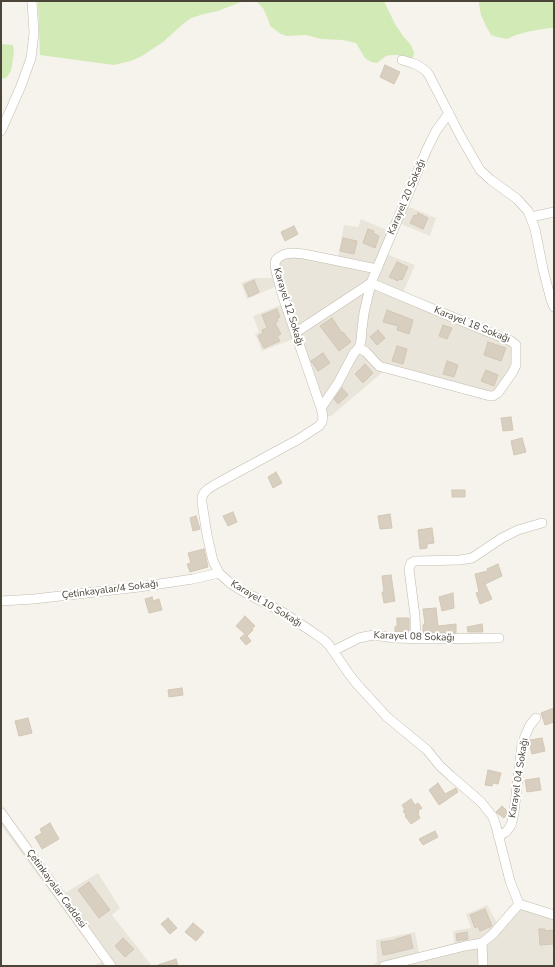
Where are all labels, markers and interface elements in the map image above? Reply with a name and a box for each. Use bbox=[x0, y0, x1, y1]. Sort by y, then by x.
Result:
street label: Karayel 20 Sokağı bbox=[386, 157, 428, 237]
street label: Karayel 12 Sokağı bbox=[270, 267, 306, 347]
street label: Karayel 18 Sokağı bbox=[432, 304, 512, 346]
street label: Çetinkayalar/4 Sokağı bbox=[61, 578, 159, 602]
street label: Karayel 10 Sokağı bbox=[228, 578, 304, 630]
street label: Karayel 08 Sokağı bbox=[373, 630, 455, 644]
street label: Karayel 04 Sokağı bbox=[507, 737, 531, 819]
street label: Çetinkayalar Caddesi bbox=[23, 847, 89, 931]

